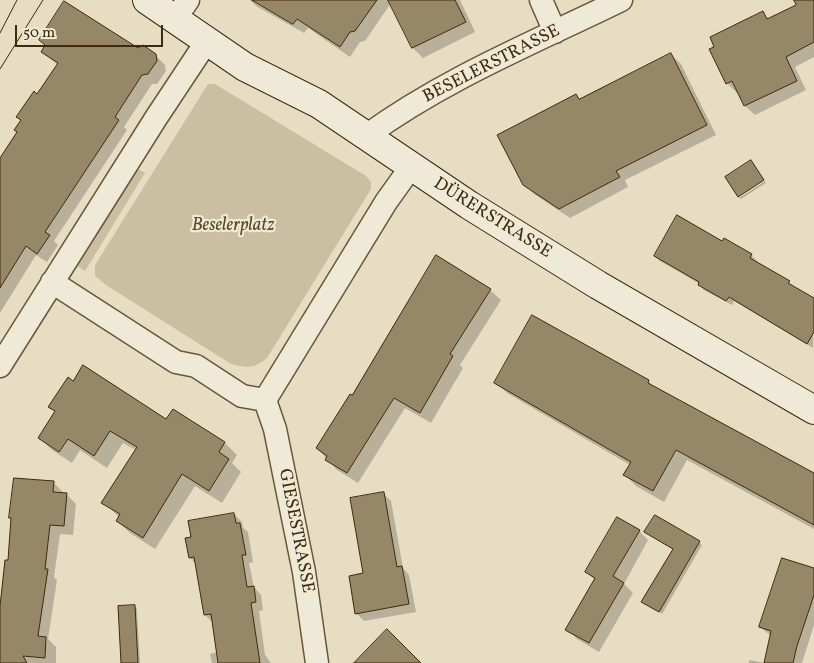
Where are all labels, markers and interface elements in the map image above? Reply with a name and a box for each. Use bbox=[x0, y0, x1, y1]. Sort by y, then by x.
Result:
scale bar bbox=[18, 15, 165, 47]
street label: BESELERSTRASSE bbox=[420, 21, 564, 109]
text: 50 m bbox=[23, 23, 55, 44]
street label: DÜRERSTRASSE bbox=[429, 174, 555, 264]
park label: Beselerplatz bbox=[192, 216, 274, 238]
street label: GIESESTRASSE bbox=[272, 467, 318, 595]

